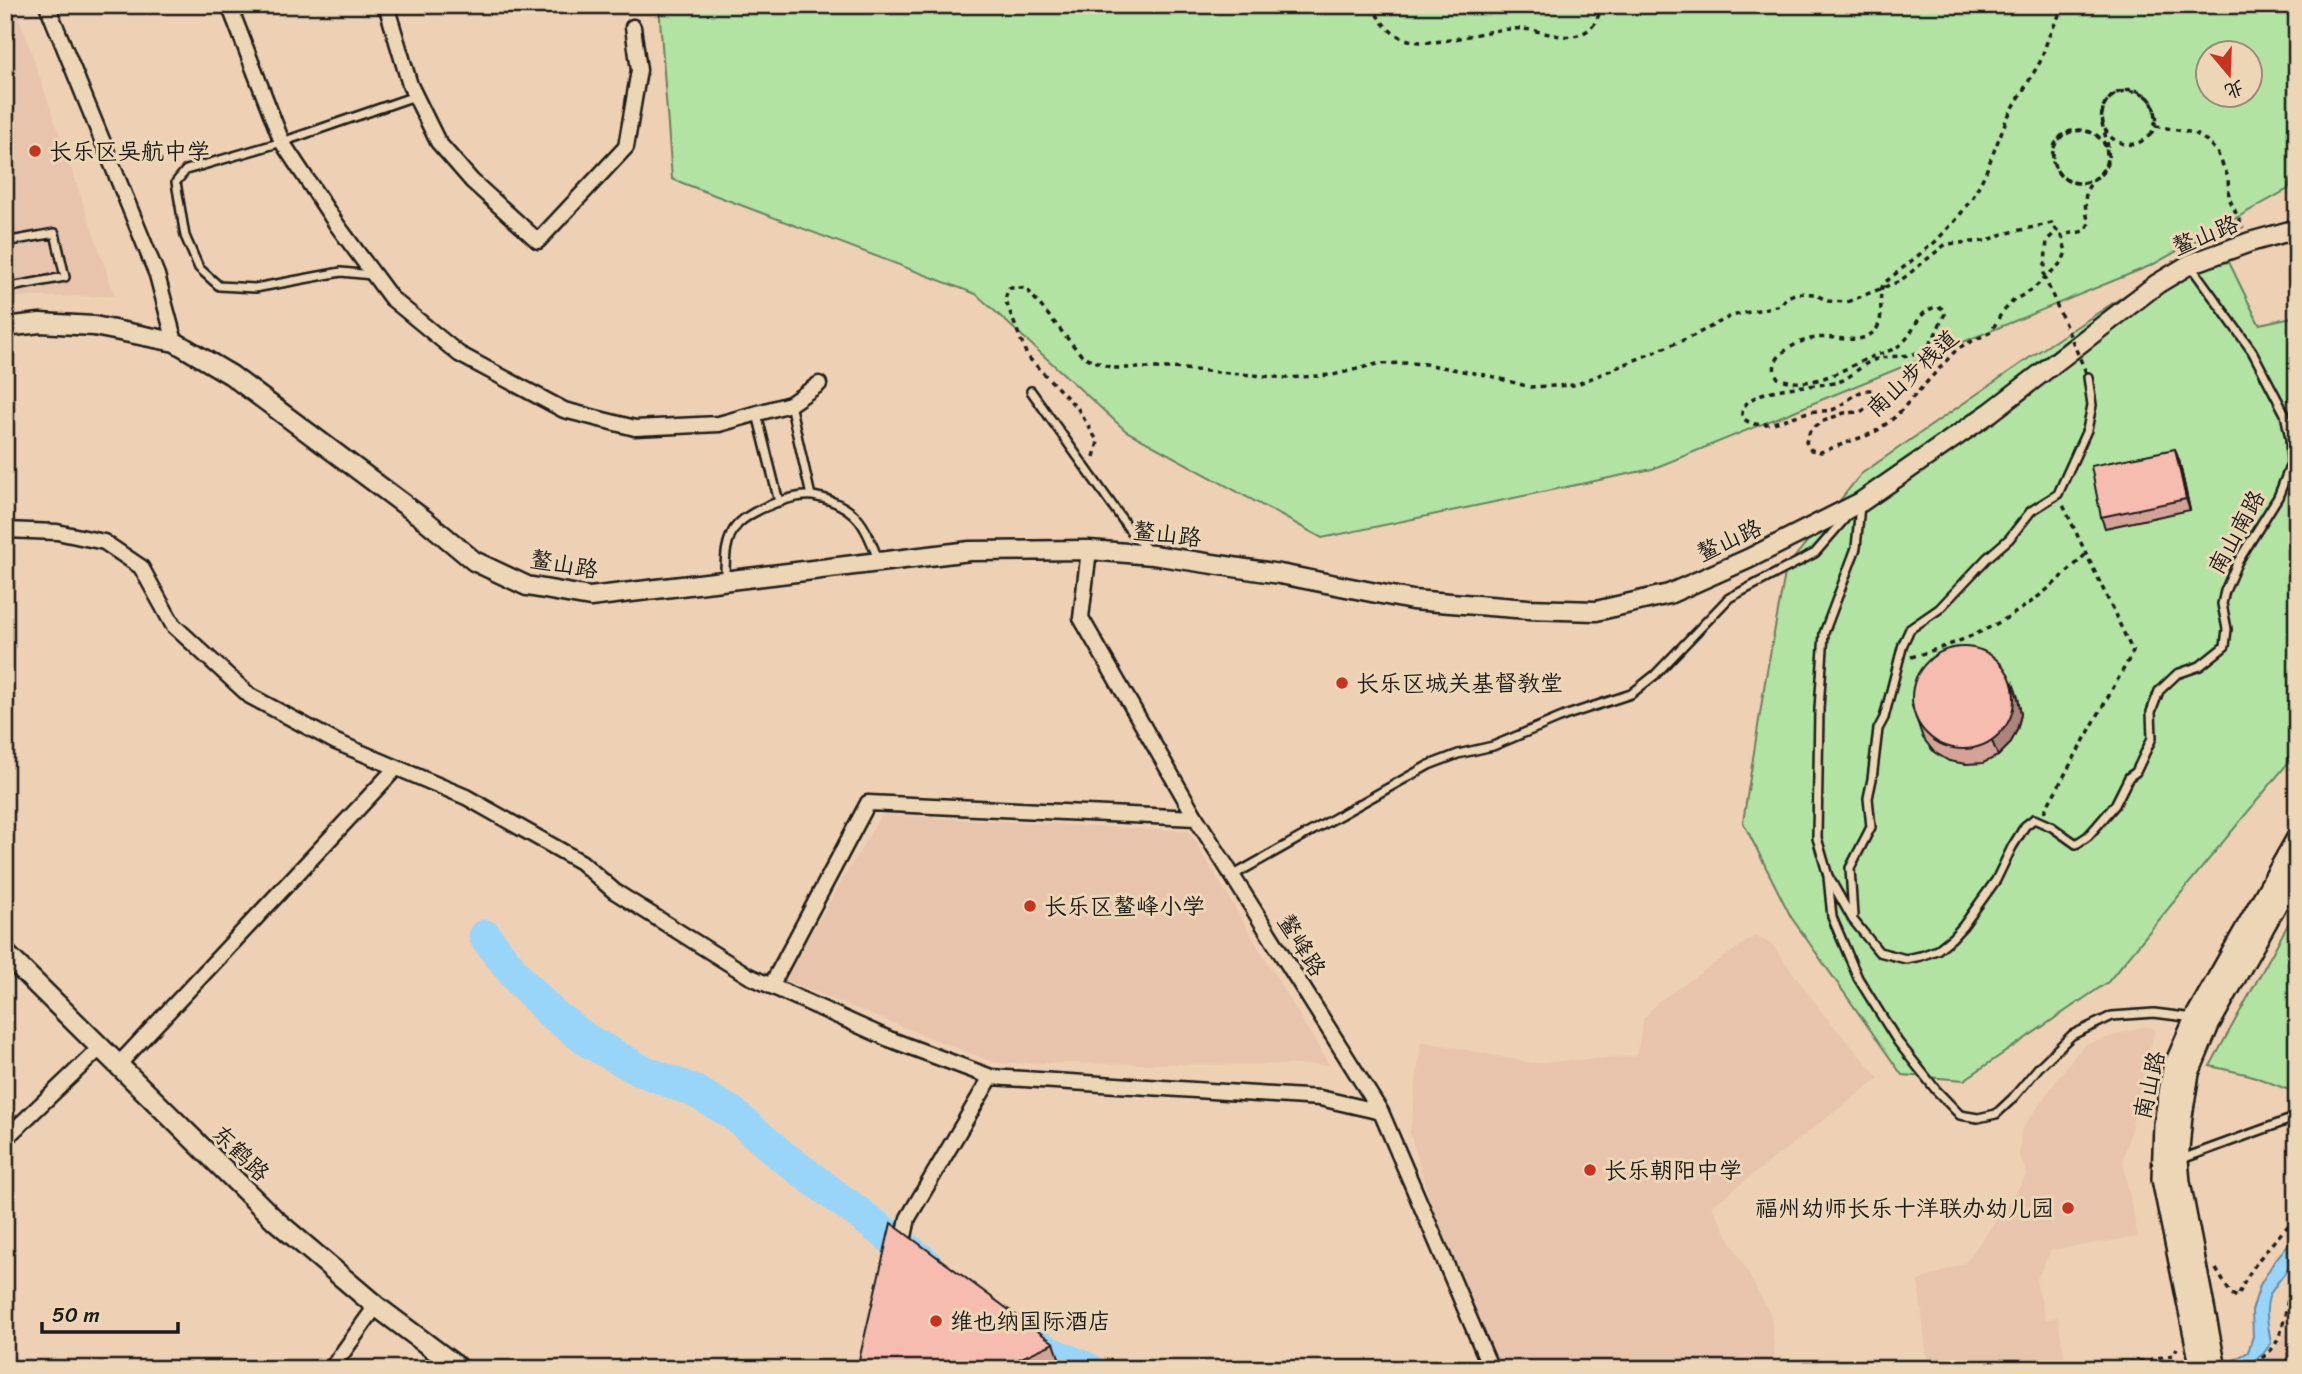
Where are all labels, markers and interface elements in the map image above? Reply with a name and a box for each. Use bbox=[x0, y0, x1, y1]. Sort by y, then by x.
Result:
north arrow bbox=[2194, 38, 2264, 108]
text: 北 bbox=[2220, 71, 2249, 108]
place label: 长乐区吴航中学 bbox=[49, 131, 210, 172]
marker: 长乐区吴航中学 bbox=[27, 143, 43, 159]
street label: 鳌山路 bbox=[2166, 204, 2245, 267]
street label: 南山步栈道 bbox=[1856, 319, 1968, 428]
street label: 南山南路 bbox=[2196, 482, 2277, 582]
street label: 鳌山路 bbox=[1689, 507, 1769, 574]
street label: 鳌山路 bbox=[1130, 510, 1204, 559]
street label: 鳌山路 bbox=[526, 538, 601, 591]
place label: 长乐区城关基督教堂 bbox=[1356, 663, 1563, 704]
marker: 长乐区城关基督教堂 bbox=[1334, 675, 1350, 691]
place label: 长乐区鳌峰小学 bbox=[1044, 886, 1205, 927]
marker: 长乐区鳌峰小学 bbox=[1022, 898, 1038, 914]
street label: 鳌峰路 bbox=[1266, 905, 1337, 985]
street label: 南山路 bbox=[2122, 1047, 2177, 1123]
street label: 东鹤路 bbox=[202, 1115, 280, 1192]
place label: 长乐朝阳中学 bbox=[1604, 1150, 1742, 1191]
marker: 长乐朝阳中学 bbox=[1582, 1162, 1598, 1178]
place label: 福州幼师长乐十洋联办幼儿园 bbox=[1755, 1188, 2054, 1229]
marker: 福州幼师长乐十洋联办幼儿园 bbox=[2060, 1200, 2076, 1216]
scale bar bbox=[42, 1290, 178, 1334]
text: 50 m bbox=[52, 1296, 100, 1334]
place label: 维也纳国际酒店 bbox=[950, 1301, 1111, 1342]
marker: 维也纳国际酒店 bbox=[928, 1313, 944, 1329]

